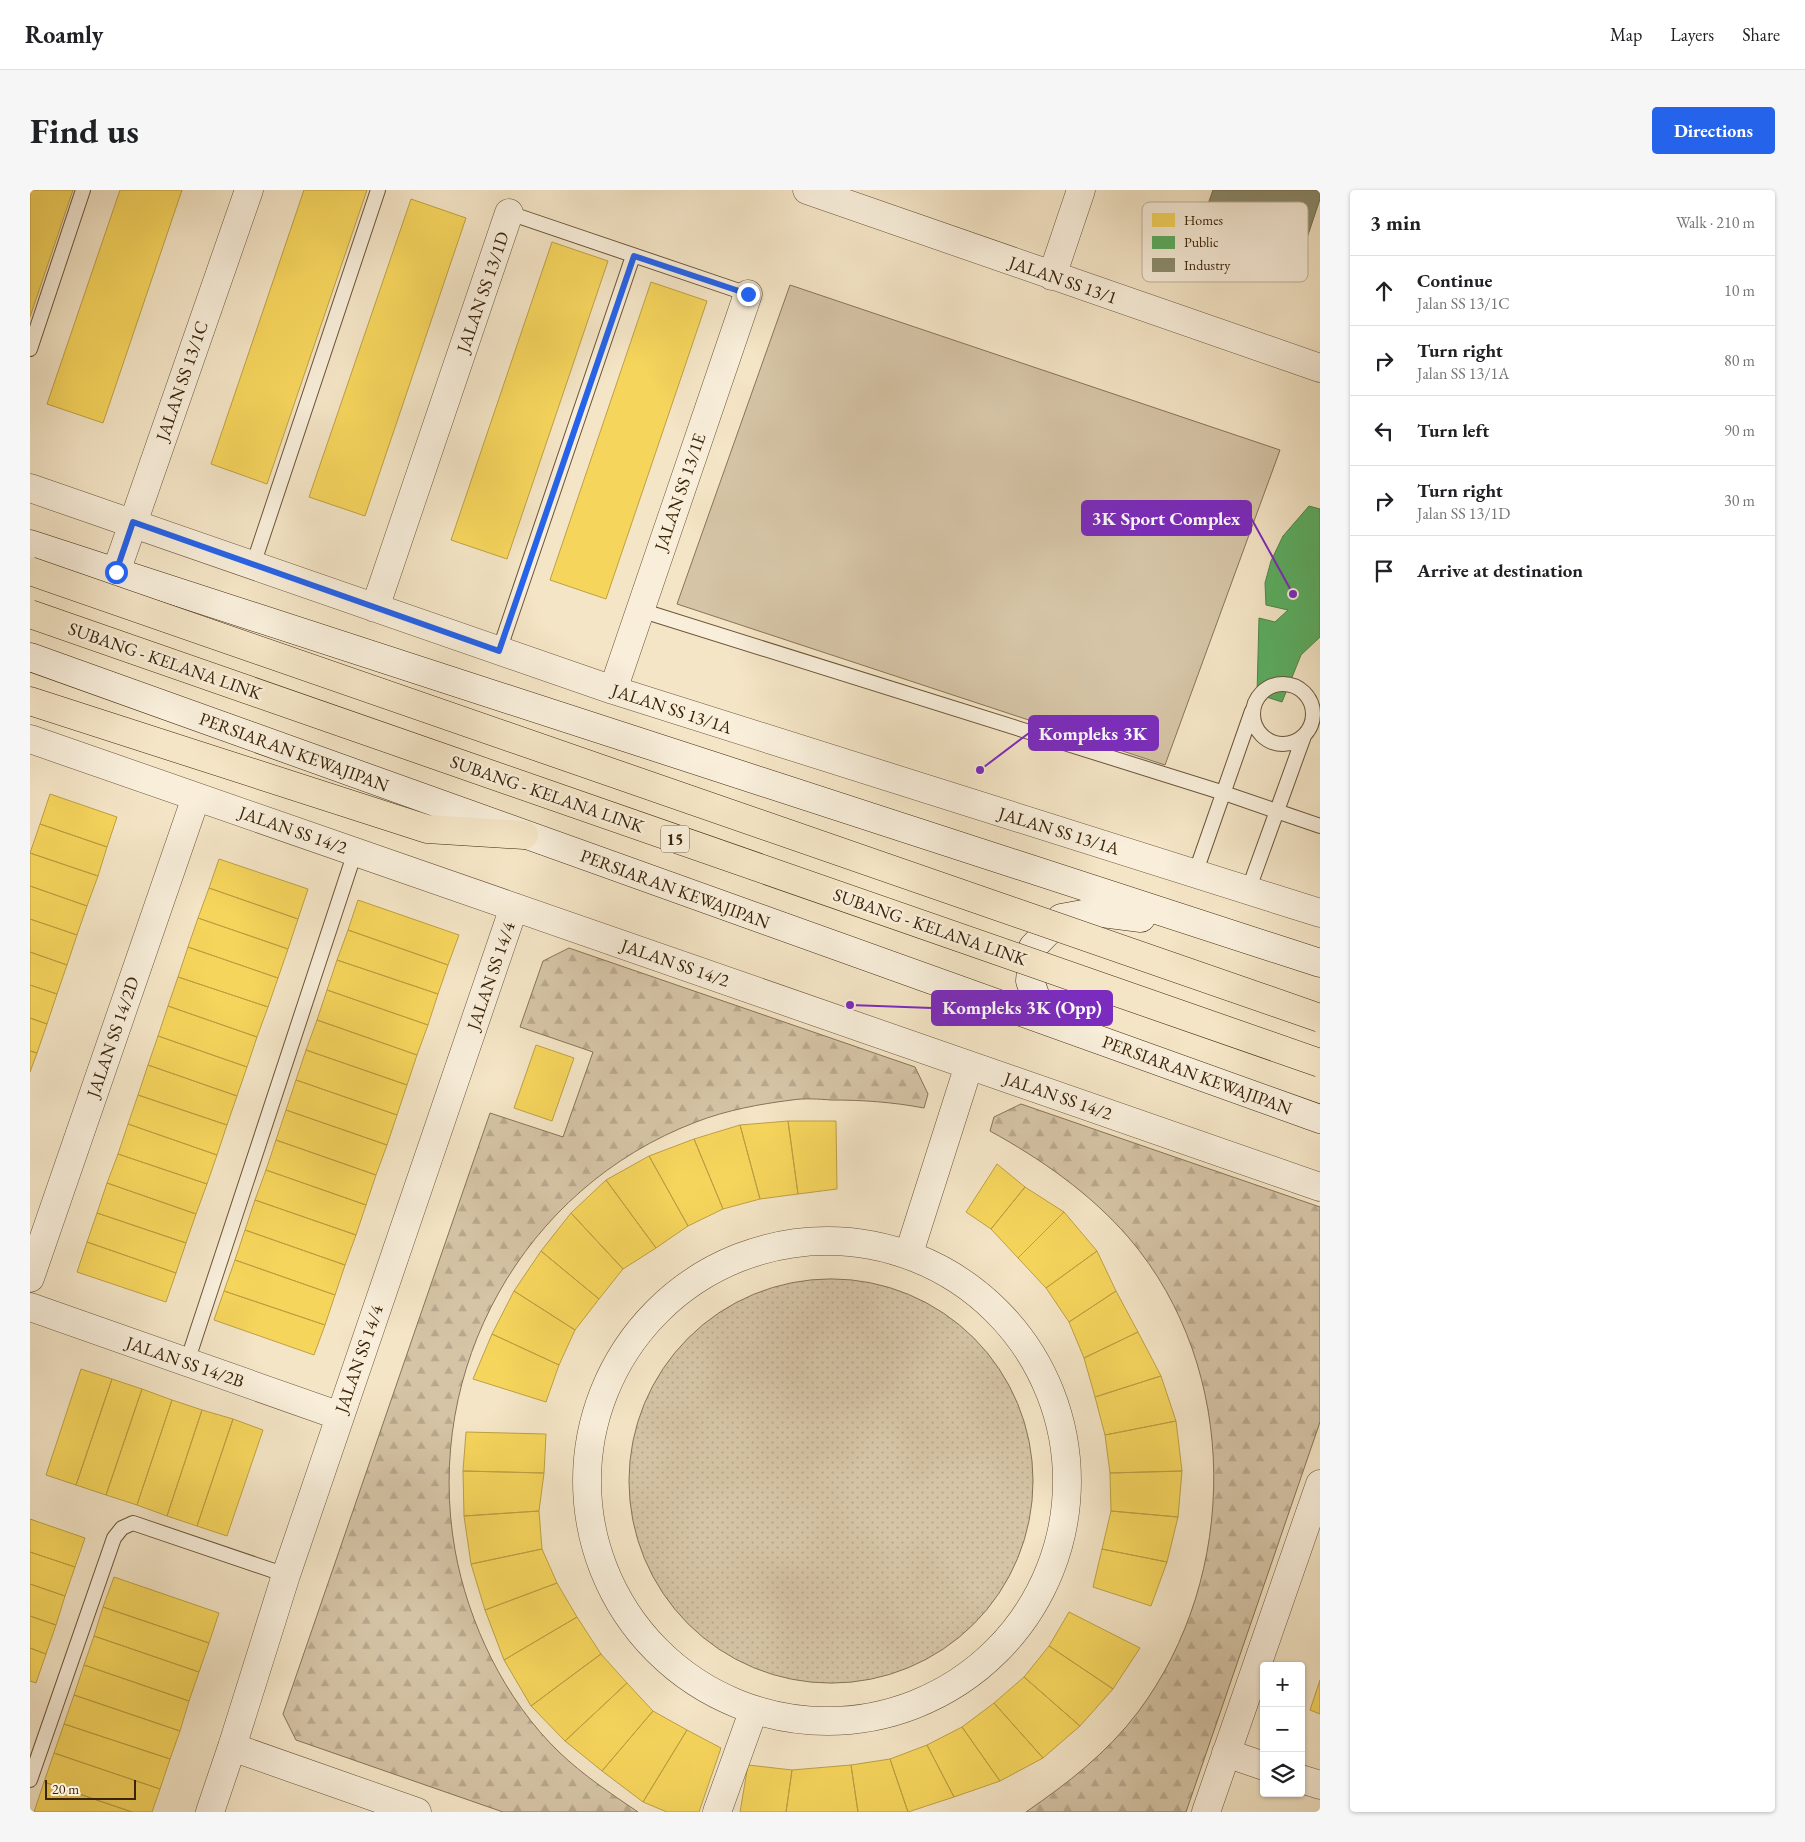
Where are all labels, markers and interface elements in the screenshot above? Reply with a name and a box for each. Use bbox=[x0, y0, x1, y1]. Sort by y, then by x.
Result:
text: Roamly bbox=[25, 19, 103, 50]
text: Map bbox=[1610, 23, 1642, 46]
text: Layers bbox=[1670, 23, 1714, 46]
text: Share bbox=[1742, 23, 1780, 46]
button: Directions bbox=[1652, 107, 1775, 154]
text: Find us bbox=[30, 108, 139, 153]
legend bbox=[1142, 202, 1308, 282]
text: 3 min bbox=[1370, 209, 1421, 236]
text: Homes bbox=[1184, 211, 1224, 229]
text: Walk · 210 m bbox=[1676, 212, 1755, 233]
street label: JALAN SS 13/1D bbox=[450, 228, 514, 357]
text: Public bbox=[1184, 233, 1219, 251]
street label: JALAN SS 13/1 bbox=[1004, 250, 1120, 309]
text: Industry bbox=[1184, 256, 1231, 274]
text: Continue bbox=[1417, 268, 1492, 293]
icon: ahead bbox=[1370, 277, 1398, 305]
text: 10 m bbox=[1724, 280, 1755, 301]
route end bbox=[737, 283, 760, 306]
text: Jalan SS 13/1C bbox=[1417, 293, 1510, 314]
street label: JALAN SS 13/1C bbox=[150, 318, 213, 446]
text: Turn right bbox=[1417, 338, 1503, 363]
icon: right bbox=[1370, 347, 1398, 375]
text: 80 m bbox=[1724, 350, 1755, 371]
text: Jalan SS 13/1A bbox=[1417, 363, 1509, 384]
icon: left bbox=[1370, 417, 1398, 445]
text: Turn left bbox=[1417, 418, 1489, 443]
text: 90 m bbox=[1724, 420, 1755, 441]
street label: JALAN SS 13/1E bbox=[648, 430, 710, 556]
text: Turn right bbox=[1417, 478, 1503, 503]
icon: right bbox=[1370, 487, 1398, 515]
text: 30 m bbox=[1724, 490, 1755, 511]
callout: 3K Sport Complex bbox=[1082, 501, 1251, 535]
text: Jalan SS 13/1D bbox=[1417, 503, 1510, 524]
text: 3K Sport Complex bbox=[1092, 506, 1241, 531]
icon: arrive bbox=[1370, 557, 1398, 585]
text: Arrive at destination bbox=[1417, 558, 1583, 583]
route start bbox=[105, 561, 128, 584]
street label: SUBANG - KELANA LINK bbox=[65, 617, 266, 705]
street label: JALAN SS 13/1A bbox=[607, 678, 736, 739]
street label: PERSIARAN KEWAJIPAN bbox=[196, 707, 393, 797]
callout: Kompleks 3K bbox=[1029, 716, 1158, 750]
text: Kompleks 3K bbox=[1039, 721, 1148, 746]
street label: SUBANG - KELANA LINK bbox=[447, 750, 648, 838]
street label: JALAN SS 14/2 bbox=[234, 800, 351, 859]
street label: JALAN SS 13/1A bbox=[994, 801, 1123, 860]
road number: 15 bbox=[661, 826, 689, 852]
street label: PERSIARAN KEWAJIPAN bbox=[577, 844, 774, 934]
street label: SUBANG - KELANA LINK bbox=[830, 883, 1031, 971]
street label: JALAN SS 14/4 bbox=[461, 918, 520, 1035]
street label: JALAN SS 14/2 bbox=[616, 933, 733, 992]
street label: JALAN SS 14/2D bbox=[80, 973, 144, 1102]
callout: Kompleks 3K (Opp) bbox=[932, 991, 1112, 1025]
text: Kompleks 3K (Opp) bbox=[942, 995, 1102, 1020]
street label: PERSIARAN KEWAJIPAN bbox=[1099, 1030, 1296, 1120]
street label: JALAN SS 14/2 bbox=[999, 1066, 1116, 1125]
street label: JALAN SS 14/4 bbox=[329, 1301, 388, 1418]
street label: JALAN SS 14/2B bbox=[121, 1330, 247, 1392]
map controls bbox=[1260, 1662, 1305, 1797]
button: + bbox=[1260, 1662, 1305, 1707]
button: − bbox=[1260, 1707, 1305, 1752]
button: layers bbox=[1260, 1752, 1305, 1797]
scale bar bbox=[45, 1777, 136, 1800]
text: 20 m bbox=[52, 1780, 79, 1798]

